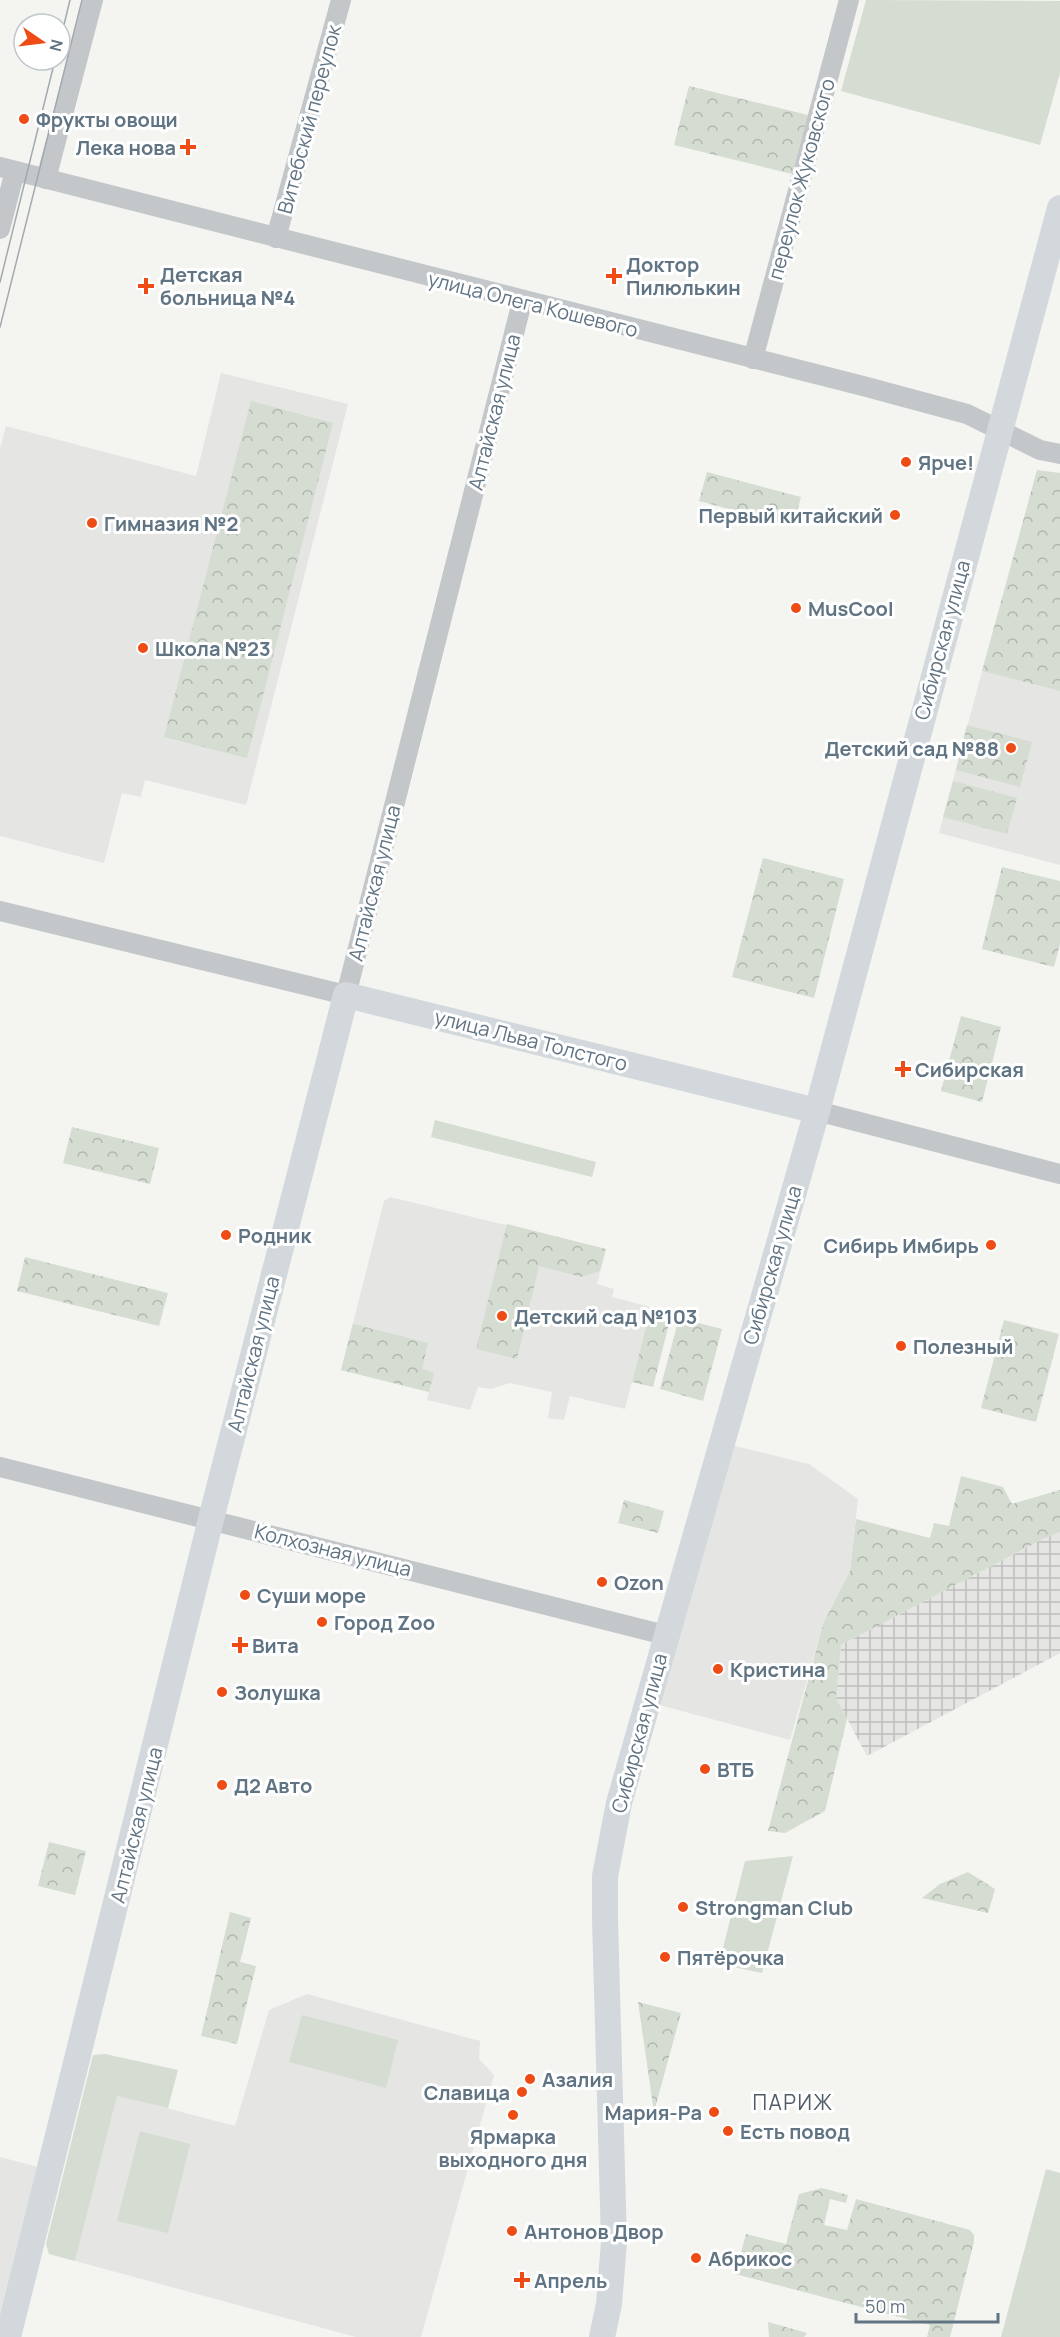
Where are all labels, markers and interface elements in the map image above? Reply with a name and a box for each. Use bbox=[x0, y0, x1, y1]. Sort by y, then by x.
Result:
north arrow bbox=[12, 12, 72, 72]
street label: Витебский переулок bbox=[271, 20, 348, 217]
text: N bbox=[44, 37, 69, 54]
street label: переулок Жуковского bbox=[761, 75, 841, 283]
place label: Фрукты овощи bbox=[36, 106, 178, 133]
marker: Фрукты овощи bbox=[17, 112, 31, 126]
place label: Лека нова bbox=[76, 134, 176, 161]
marker: Лека нова bbox=[181, 140, 195, 154]
place label: Доктор Пилюлькин bbox=[626, 251, 741, 301]
place label: Детская больница №4 bbox=[160, 261, 295, 311]
street label: улица Олега Кошевого bbox=[425, 265, 641, 343]
marker: Доктор Пилюлькин bbox=[607, 269, 621, 283]
marker: Детская больница №4 bbox=[137, 277, 155, 295]
street label: Алтайская улица bbox=[462, 331, 526, 493]
place label: Ярче! bbox=[918, 449, 974, 476]
marker: Ярче! bbox=[899, 455, 913, 469]
place label: Первый китайский bbox=[698, 502, 883, 529]
marker: Первый китайский bbox=[888, 508, 902, 522]
place label: Гимназия №2 bbox=[104, 510, 238, 537]
marker: Гимназия №2 bbox=[85, 516, 99, 530]
street label: Сибирская улица bbox=[908, 557, 976, 723]
place label: MusCool bbox=[808, 595, 894, 622]
marker: MusCool bbox=[789, 601, 803, 615]
place label: Школа №23 bbox=[155, 635, 271, 662]
marker: Школа №23 bbox=[136, 641, 150, 655]
place label: Детский сад №88 bbox=[825, 735, 999, 762]
marker: Детский сад №88 bbox=[1004, 741, 1018, 755]
street label: Алтайская улица bbox=[342, 802, 406, 964]
street label: улица Льва Толстого bbox=[432, 1003, 630, 1077]
place label: Сибирская bbox=[915, 1056, 1024, 1083]
marker: Сибирская bbox=[896, 1062, 910, 1076]
street label: Сибирская улица bbox=[736, 1182, 808, 1348]
place label: Родник bbox=[238, 1222, 312, 1249]
marker: Родник bbox=[219, 1228, 233, 1242]
place label: Сибирь Имбирь bbox=[824, 1232, 979, 1259]
marker: Сибирь Имбирь bbox=[984, 1238, 998, 1252]
street label: Алтайская улица bbox=[221, 1273, 285, 1435]
place label: Детский сад №103 bbox=[514, 1303, 697, 1330]
marker: Детский сад №103 bbox=[495, 1309, 509, 1323]
place label: Полезный bbox=[913, 1333, 1013, 1360]
marker: Полезный bbox=[894, 1339, 908, 1353]
street label: Колхозная улица bbox=[252, 1517, 414, 1583]
place label: Ozon bbox=[614, 1569, 664, 1596]
marker: Ozon bbox=[595, 1575, 609, 1589]
place label: Суши море bbox=[257, 1582, 366, 1609]
marker: Суши море bbox=[238, 1588, 252, 1602]
place label: Город Zoo bbox=[334, 1609, 435, 1636]
marker: Город Zoo bbox=[315, 1615, 329, 1629]
place label: Вита bbox=[252, 1632, 299, 1659]
marker: Вита bbox=[233, 1638, 247, 1652]
street label: Сибирская улица bbox=[605, 1650, 673, 1816]
place label: Кристина bbox=[730, 1656, 826, 1683]
marker: Кристина bbox=[711, 1662, 725, 1676]
place label: Золушка bbox=[234, 1679, 321, 1706]
marker: Золушка bbox=[215, 1685, 229, 1699]
street label: Алтайская улица bbox=[104, 1744, 168, 1906]
place label: ВТБ bbox=[717, 1756, 754, 1783]
marker: ВТБ bbox=[698, 1762, 712, 1776]
place label: Д2 Авто bbox=[234, 1772, 312, 1799]
marker: Д2 Авто bbox=[215, 1778, 229, 1792]
place label: Strongman Club bbox=[695, 1894, 853, 1921]
marker: Strongman Club bbox=[676, 1900, 690, 1914]
place label: Пятёрочка bbox=[677, 1944, 784, 1971]
marker: Пятёрочка bbox=[658, 1950, 672, 1964]
place label: Азалия bbox=[542, 2066, 613, 2093]
marker: Азалия bbox=[523, 2072, 537, 2086]
place label: Славица bbox=[424, 2079, 510, 2106]
marker: Славица bbox=[515, 2085, 529, 2099]
district label: ПАРИЖ bbox=[752, 2088, 834, 2116]
place label: Мария-Ра bbox=[605, 2099, 702, 2126]
marker: Мария-Ра bbox=[707, 2105, 721, 2119]
marker: Ярмарка выходного дня bbox=[506, 2108, 520, 2122]
place label: Есть повод bbox=[740, 2118, 850, 2145]
place label: Ярмарка выходного дня bbox=[438, 2123, 588, 2173]
marker: Есть повод bbox=[721, 2124, 735, 2138]
place label: Антонов Двор bbox=[524, 2218, 664, 2245]
marker: Антонов Двор bbox=[505, 2224, 519, 2238]
place label: Абрикос bbox=[708, 2245, 792, 2272]
marker: Абрикос bbox=[689, 2251, 703, 2265]
place label: Апрель bbox=[534, 2267, 607, 2294]
marker: Апрель bbox=[515, 2273, 529, 2287]
scale bar bbox=[856, 2286, 998, 2324]
text: 50 m bbox=[865, 2294, 905, 2318]

